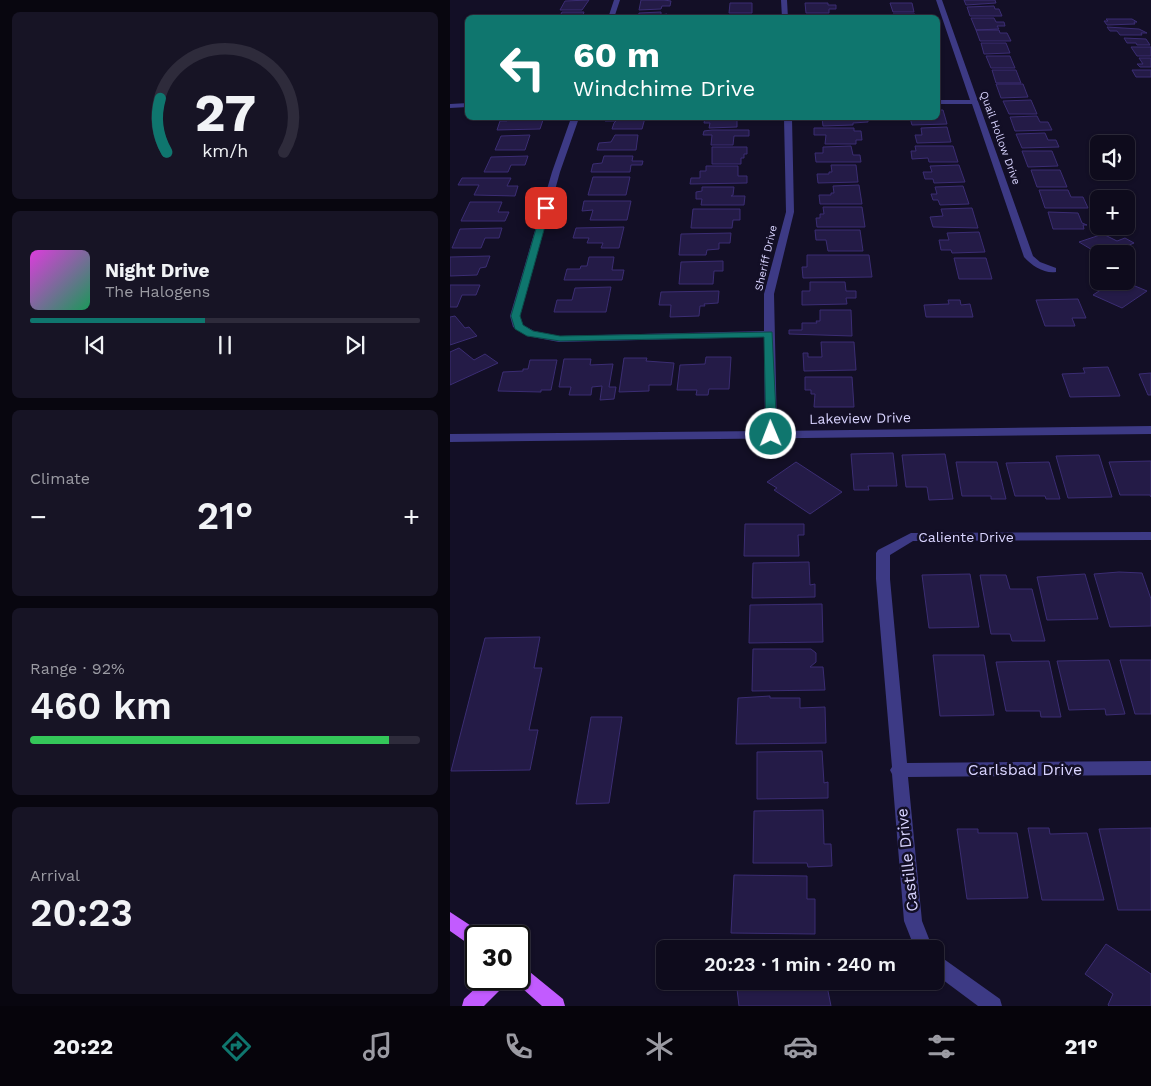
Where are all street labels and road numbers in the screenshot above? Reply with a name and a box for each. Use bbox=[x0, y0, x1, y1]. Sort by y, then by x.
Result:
street label: Quail Hollow Drive bbox=[977, 89, 1023, 187]
street label: Sheriff Drive bbox=[752, 224, 780, 292]
street label: Lakeview Drive bbox=[809, 409, 911, 427]
street label: Caliente Drive bbox=[918, 529, 1014, 545]
street label: Carlsbad Drive bbox=[968, 760, 1082, 779]
street label: Castille Drive bbox=[892, 807, 922, 913]

